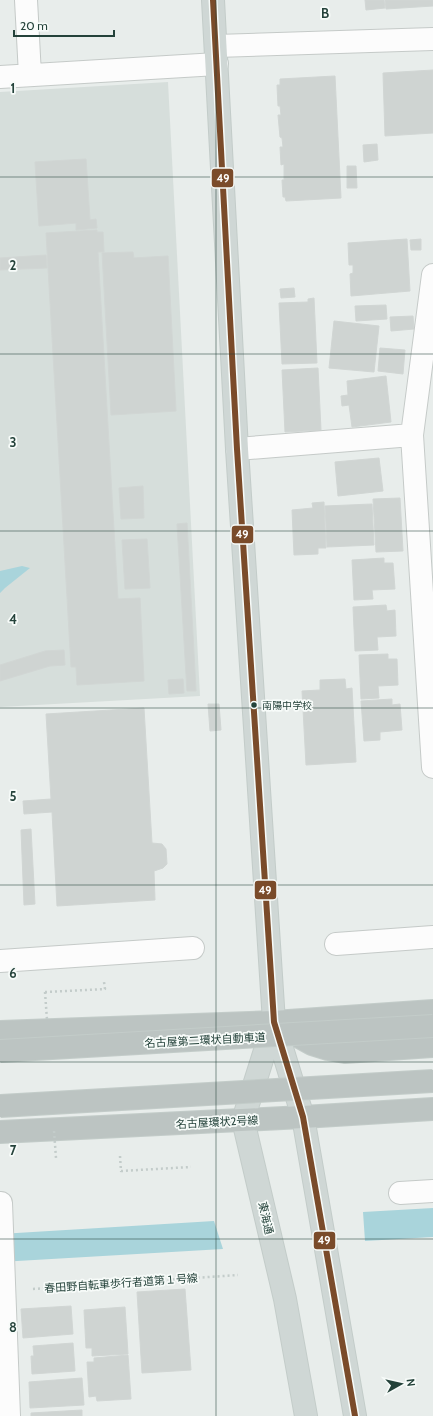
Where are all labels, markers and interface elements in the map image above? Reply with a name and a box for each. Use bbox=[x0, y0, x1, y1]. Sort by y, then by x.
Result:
text: B bbox=[321, 5, 329, 21]
scale bar bbox=[14, 12, 114, 38]
text: 20 m bbox=[20, 18, 48, 33]
text: 1 bbox=[11, 80, 15, 96]
line badge: 49 bbox=[211, 168, 234, 188]
text: 49 bbox=[216, 171, 230, 185]
text: 2 bbox=[10, 257, 17, 273]
text: 3 bbox=[9, 434, 17, 450]
line badge: 49 bbox=[231, 525, 254, 544]
text: 49 bbox=[235, 527, 249, 541]
text: 4 bbox=[9, 611, 17, 627]
place label: 南陽中学校 bbox=[262, 699, 312, 712]
marker: 南陽中学校 bbox=[249, 700, 259, 710]
text: 5 bbox=[10, 788, 17, 804]
line badge: 49 bbox=[254, 880, 277, 900]
text: 49 bbox=[258, 883, 272, 897]
text: 6 bbox=[9, 965, 17, 981]
street label: 名古屋第二環状自動車道 bbox=[144, 1030, 266, 1050]
street label: 名古屋環状2号線 bbox=[175, 1113, 259, 1131]
text: 7 bbox=[10, 1142, 17, 1158]
street label: 東海通 bbox=[255, 1200, 277, 1236]
line badge: 49 bbox=[313, 1231, 336, 1250]
text: 49 bbox=[317, 1233, 331, 1247]
street label: 春田野自転車歩行者道第１号線 bbox=[44, 1271, 198, 1295]
text: 8 bbox=[9, 1319, 17, 1335]
north arrow bbox=[381, 1364, 421, 1404]
text: N bbox=[403, 1378, 418, 1387]

